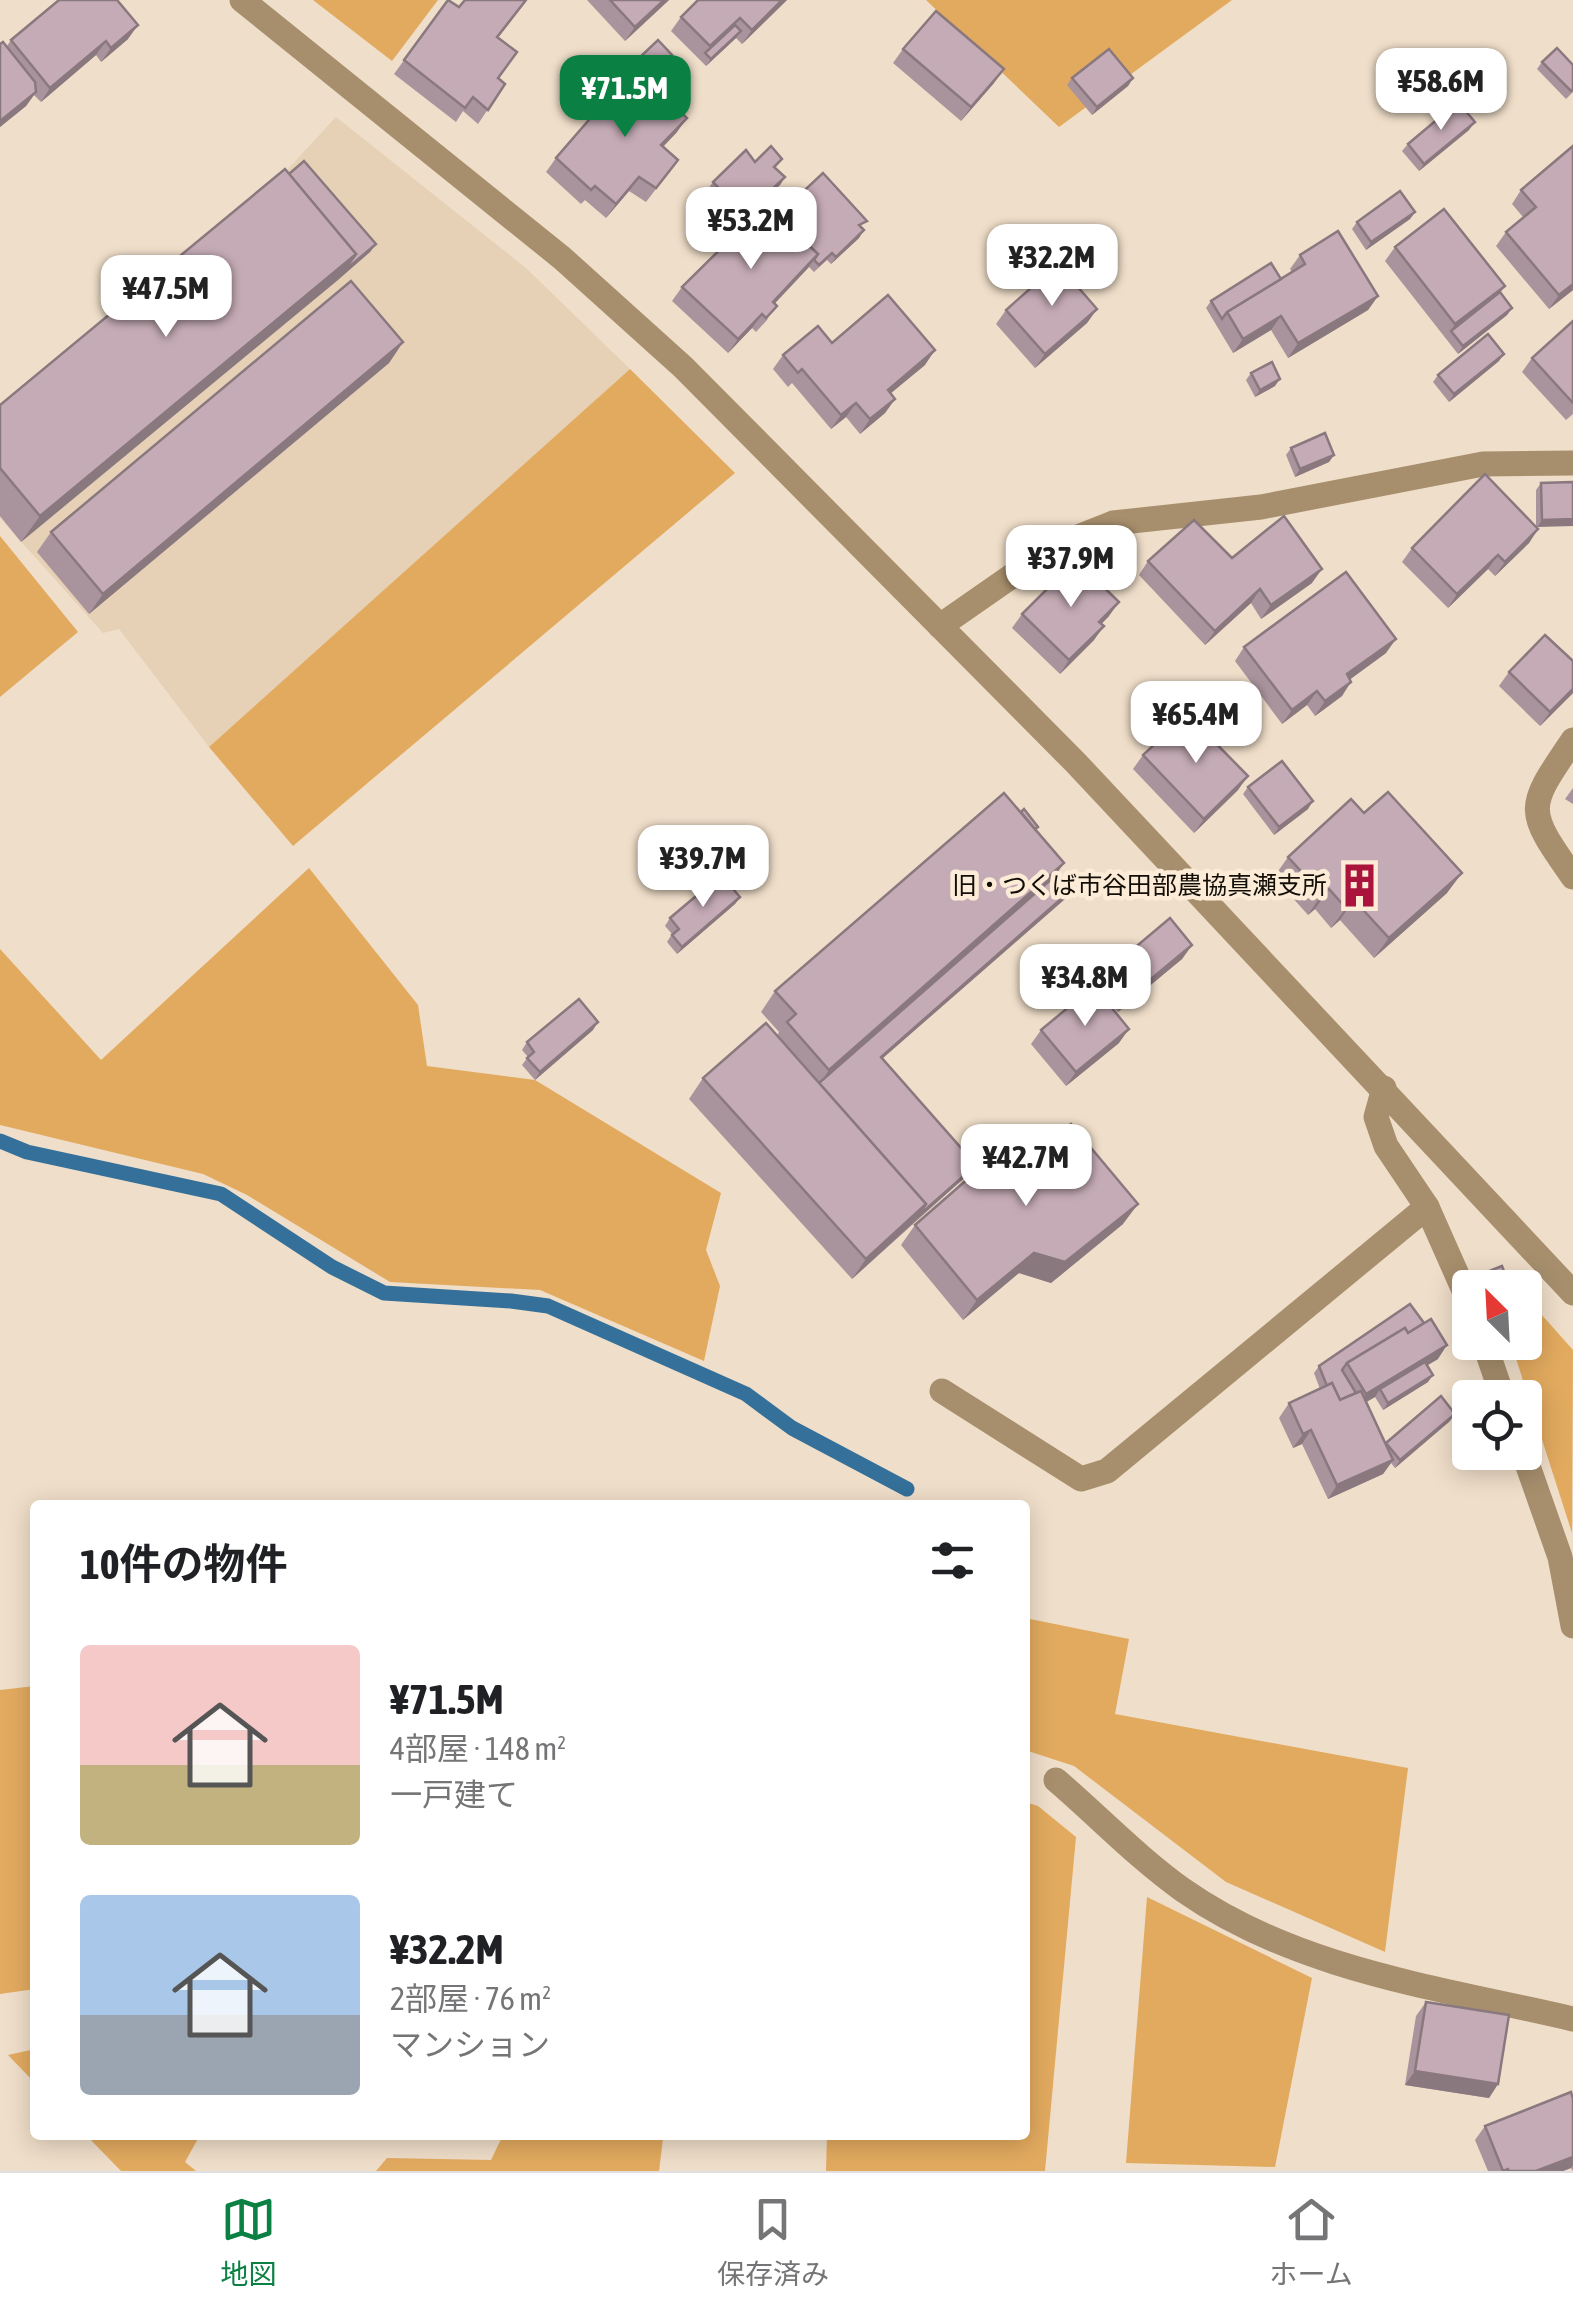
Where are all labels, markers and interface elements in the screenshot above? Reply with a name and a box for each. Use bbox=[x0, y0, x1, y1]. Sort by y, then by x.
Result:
pin: ¥58.6M bbox=[1360, 48, 1522, 133]
pin: ¥71.5M bbox=[544, 55, 706, 140]
text: ¥58.6M bbox=[1398, 62, 1484, 99]
text: ¥71.5M bbox=[582, 69, 668, 106]
pin: ¥53.2M bbox=[670, 187, 832, 272]
text: ¥53.2M bbox=[708, 201, 794, 238]
pin: ¥32.2M bbox=[971, 224, 1133, 309]
text: ¥32.2M bbox=[1009, 238, 1095, 275]
pin: ¥47.5M bbox=[85, 255, 247, 340]
text: ¥47.5M bbox=[123, 269, 209, 306]
pin: ¥37.9M bbox=[990, 525, 1152, 610]
text: ¥37.9M bbox=[1028, 539, 1114, 576]
pin: ¥65.4M bbox=[1115, 681, 1277, 766]
text: ¥65.4M bbox=[1153, 695, 1239, 732]
pin: ¥39.7M bbox=[622, 825, 784, 910]
text: ¥39.7M bbox=[660, 839, 746, 876]
building icon: 旧・つくば市谷田部農協真瀬支所 bbox=[1336, 861, 1384, 909]
place label: 旧・つくば市谷田部農協真瀬支所 bbox=[952, 871, 1327, 899]
pin: ¥34.8M bbox=[1004, 944, 1166, 1029]
text: ¥34.8M bbox=[1042, 958, 1128, 995]
pin: ¥42.7M bbox=[945, 1124, 1107, 1209]
text: ¥42.7M bbox=[983, 1138, 1069, 1175]
north arrow bbox=[1452, 1270, 1542, 1360]
map controls bbox=[1452, 1270, 1542, 1470]
button: locate bbox=[1452, 1380, 1542, 1470]
icon: filters bbox=[925, 1533, 980, 1588]
text: 10件の物件 bbox=[80, 1540, 287, 1588]
text: ¥71.5M bbox=[390, 1675, 504, 1723]
icon: home bbox=[160, 1685, 280, 1805]
text: 4部屋 · 148 m² bbox=[390, 1730, 566, 1767]
text: 一戸建て bbox=[390, 1776, 518, 1813]
text: ¥32.2M bbox=[390, 1925, 504, 1973]
icon: home bbox=[160, 1935, 280, 2055]
text: 2部屋 · 76 m² bbox=[390, 1980, 551, 2017]
text: マンション bbox=[390, 2026, 550, 2063]
tab: 地図 bbox=[220, 2192, 276, 2292]
tab: 保存済み bbox=[717, 2192, 829, 2292]
tab: ホーム bbox=[1270, 2192, 1353, 2292]

